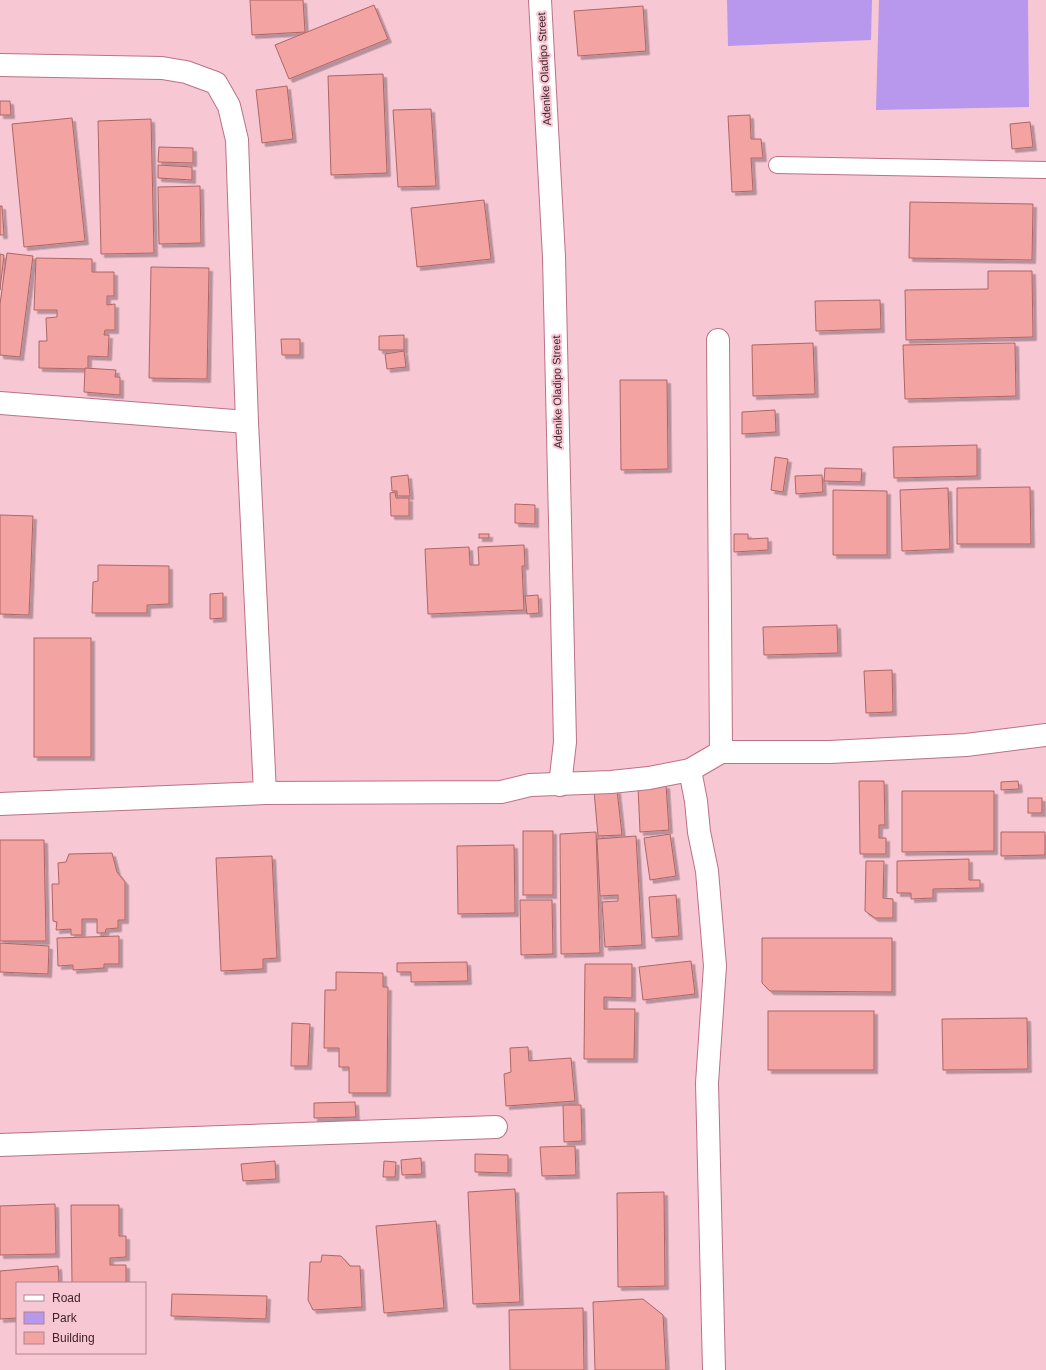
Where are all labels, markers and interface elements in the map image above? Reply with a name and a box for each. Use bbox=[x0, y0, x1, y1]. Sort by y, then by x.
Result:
street label: Adenike Oladipo Street bbox=[535, 12, 553, 126]
street label: Adenike Oladipo Street bbox=[550, 335, 564, 449]
legend bbox=[16, 1282, 146, 1354]
text: Road bbox=[52, 1291, 81, 1305]
text: Park bbox=[52, 1311, 78, 1325]
text: Building bbox=[52, 1331, 95, 1345]

